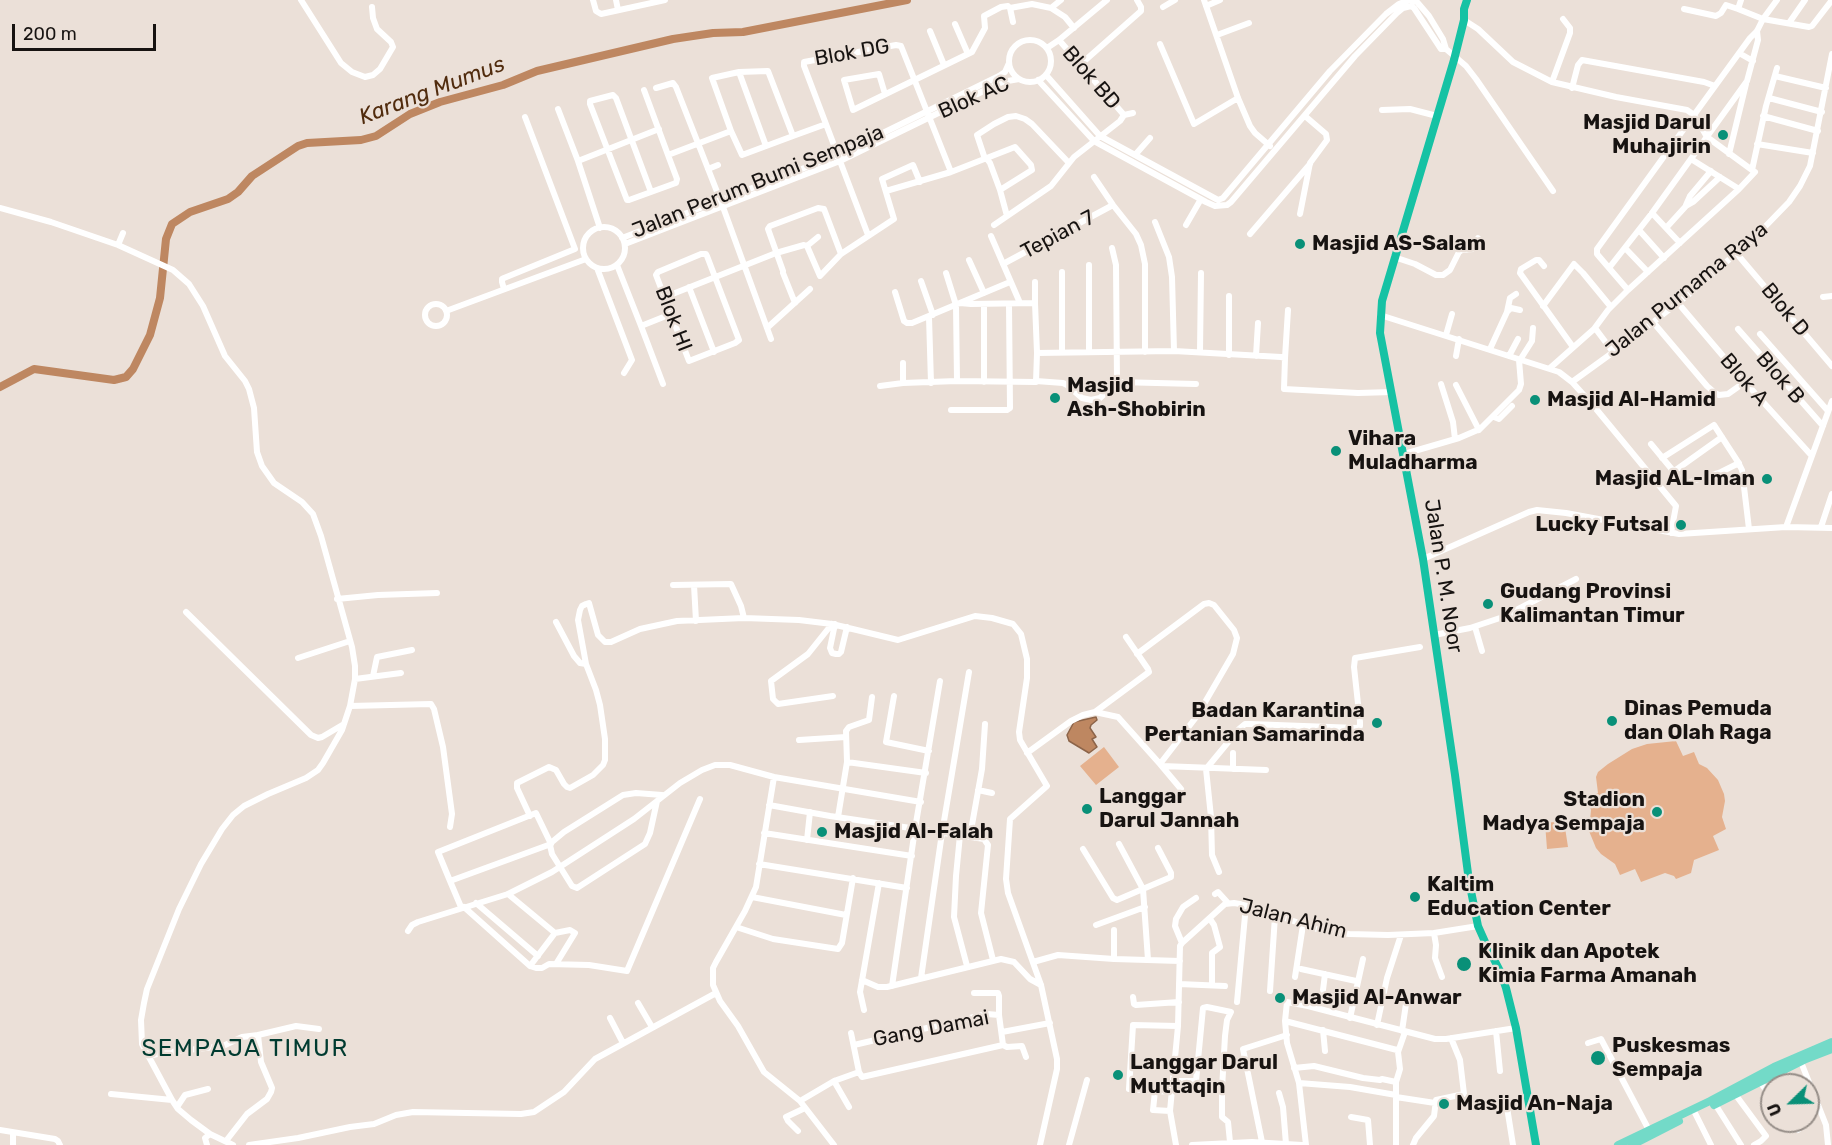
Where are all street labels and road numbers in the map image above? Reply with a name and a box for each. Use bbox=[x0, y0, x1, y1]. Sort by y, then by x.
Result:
street label: Blok DG bbox=[812, 34, 892, 72]
street label: Blok BD bbox=[1057, 41, 1125, 115]
street label: Blok AC bbox=[935, 71, 1013, 125]
street label: Jalan Perum Bumi Sempaja bbox=[628, 120, 888, 244]
street label: Tepian 7 bbox=[1017, 205, 1099, 265]
street label: Jalan Purnama Raya bbox=[1601, 217, 1773, 363]
street label: Blok D bbox=[1756, 278, 1814, 342]
street label: Blok HI bbox=[649, 283, 697, 355]
street label: Blok B bbox=[1750, 347, 1810, 409]
street label: Blok A bbox=[1714, 349, 1774, 411]
street label: Jalan P. M. Noor bbox=[1418, 497, 1468, 655]
street label: Jalan Ahim bbox=[1237, 893, 1349, 945]
street label: Gang Damai bbox=[871, 1005, 991, 1053]

